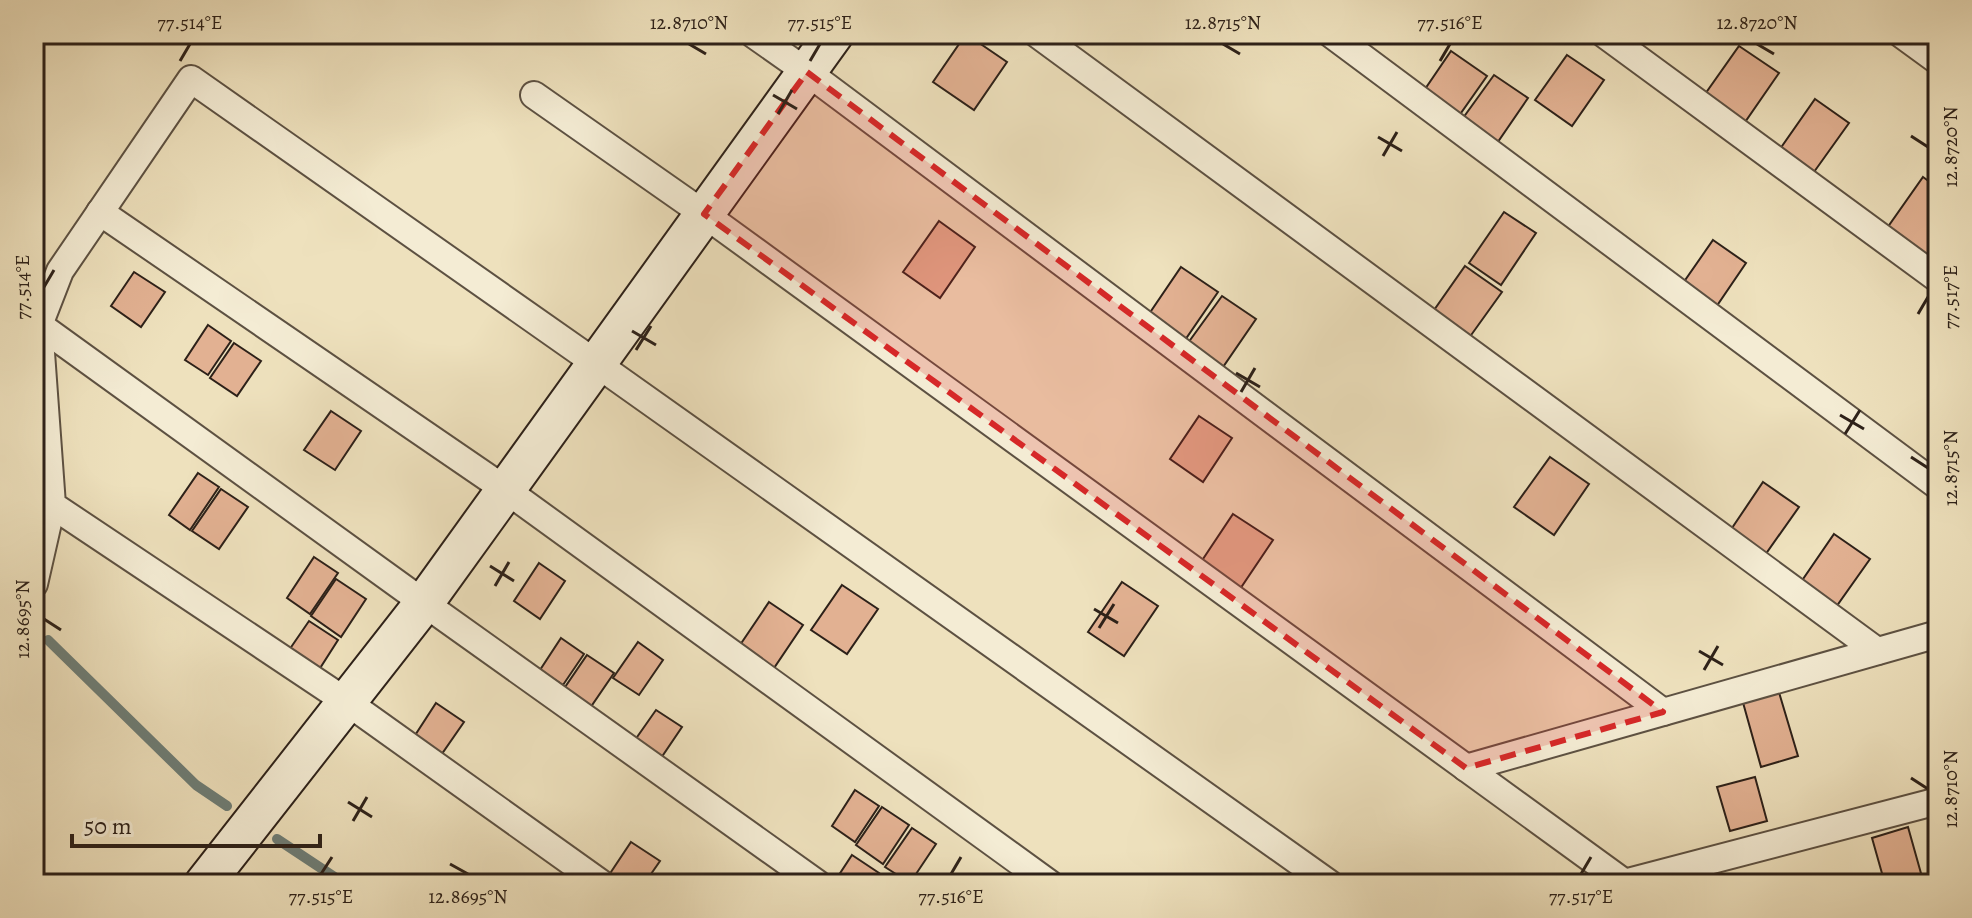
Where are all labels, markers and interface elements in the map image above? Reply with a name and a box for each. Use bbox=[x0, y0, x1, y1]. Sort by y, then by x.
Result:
text: 77.514°E bbox=[157, 9, 223, 36]
text: 12.8710°N bbox=[650, 9, 728, 36]
text: 77.515°E bbox=[788, 9, 852, 36]
text: 12.8715°N bbox=[1185, 9, 1261, 36]
text: 77.516°E bbox=[1417, 9, 1483, 36]
text: 12.8720°N bbox=[1716, 9, 1798, 36]
text: 12.8720°N bbox=[1937, 106, 1964, 188]
text: 77.514°E bbox=[9, 254, 36, 320]
text: 77.517°E bbox=[1937, 265, 1964, 329]
text: 12.8715°N bbox=[1937, 430, 1964, 506]
text: 12.8695°N bbox=[9, 579, 36, 659]
text: 12.8710°N bbox=[1937, 750, 1964, 828]
scale bar bbox=[72, 798, 320, 848]
text: 50 m bbox=[84, 810, 132, 842]
text: 77.515°E bbox=[289, 883, 353, 910]
text: 12.8695°N bbox=[428, 883, 508, 910]
text: 77.516°E bbox=[918, 883, 984, 910]
text: 77.517°E bbox=[1549, 883, 1613, 910]

